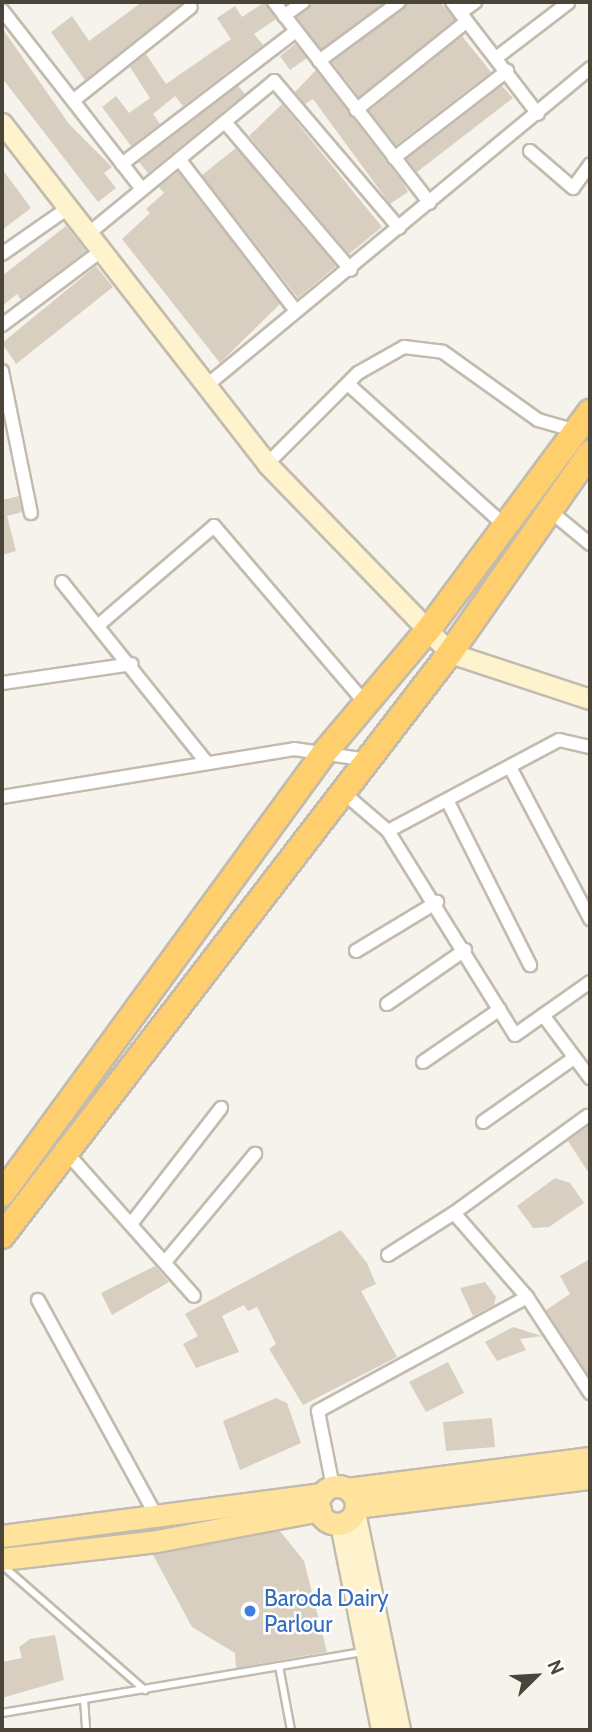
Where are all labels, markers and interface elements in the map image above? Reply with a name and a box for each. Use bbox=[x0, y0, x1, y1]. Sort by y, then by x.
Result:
place label: Baroda Dairy Parlour bbox=[264, 1584, 389, 1638]
marker: Baroda Dairy Parlour bbox=[242, 1603, 258, 1619]
north arrow bbox=[501, 1641, 571, 1711]
text: N bbox=[542, 1656, 569, 1678]

